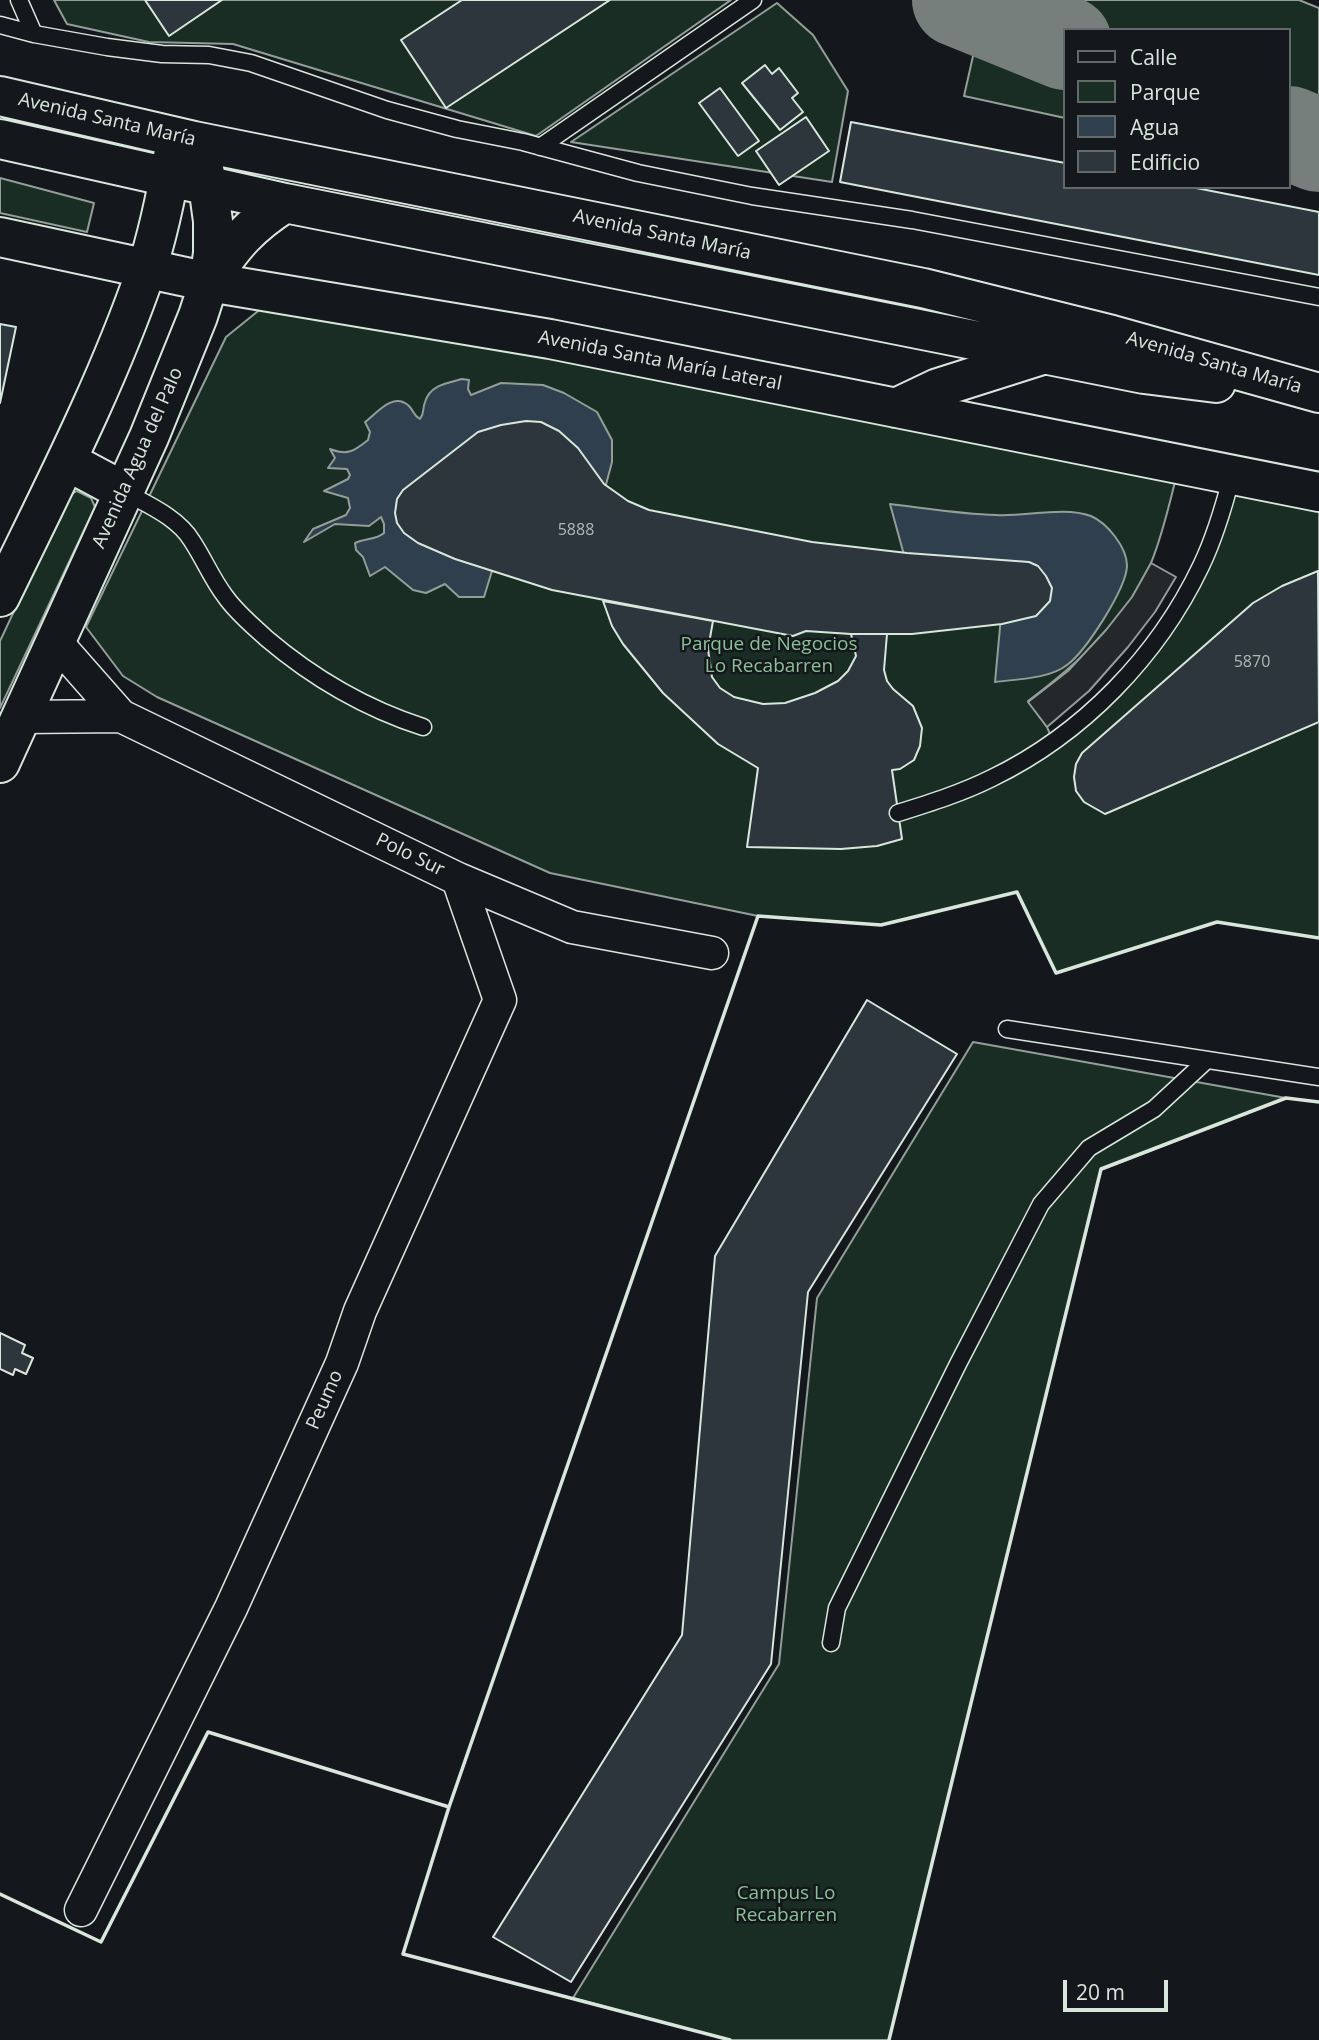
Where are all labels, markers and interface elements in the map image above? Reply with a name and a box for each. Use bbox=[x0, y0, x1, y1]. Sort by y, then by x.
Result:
legend bbox=[1064, 28, 1291, 189]
text: Calle bbox=[1130, 43, 1177, 71]
text: Parque bbox=[1130, 78, 1200, 106]
street label: Avenida Santa María bbox=[16, 88, 198, 152]
text: Agua bbox=[1130, 113, 1179, 141]
text: Edificio bbox=[1130, 148, 1200, 176]
street label: Avenida Santa María bbox=[571, 205, 753, 265]
street label: Avenida Santa María Lateral bbox=[536, 326, 784, 396]
street label: Avenida Santa María bbox=[1124, 327, 1304, 399]
street label: Avenida Agua del Palo bbox=[88, 364, 188, 552]
house number: 5888 bbox=[558, 520, 594, 540]
park label: Parque de Negocios Lo Recabarren bbox=[681, 634, 857, 678]
house number: 5870 bbox=[1234, 652, 1270, 672]
street label: Polo Sur bbox=[372, 829, 448, 881]
street label: Peumo bbox=[302, 1367, 348, 1433]
park label: Campus Lo Recabarren bbox=[735, 1883, 837, 1927]
scale bar bbox=[1067, 1966, 1172, 2010]
text: 20 m bbox=[1076, 1978, 1125, 2006]

